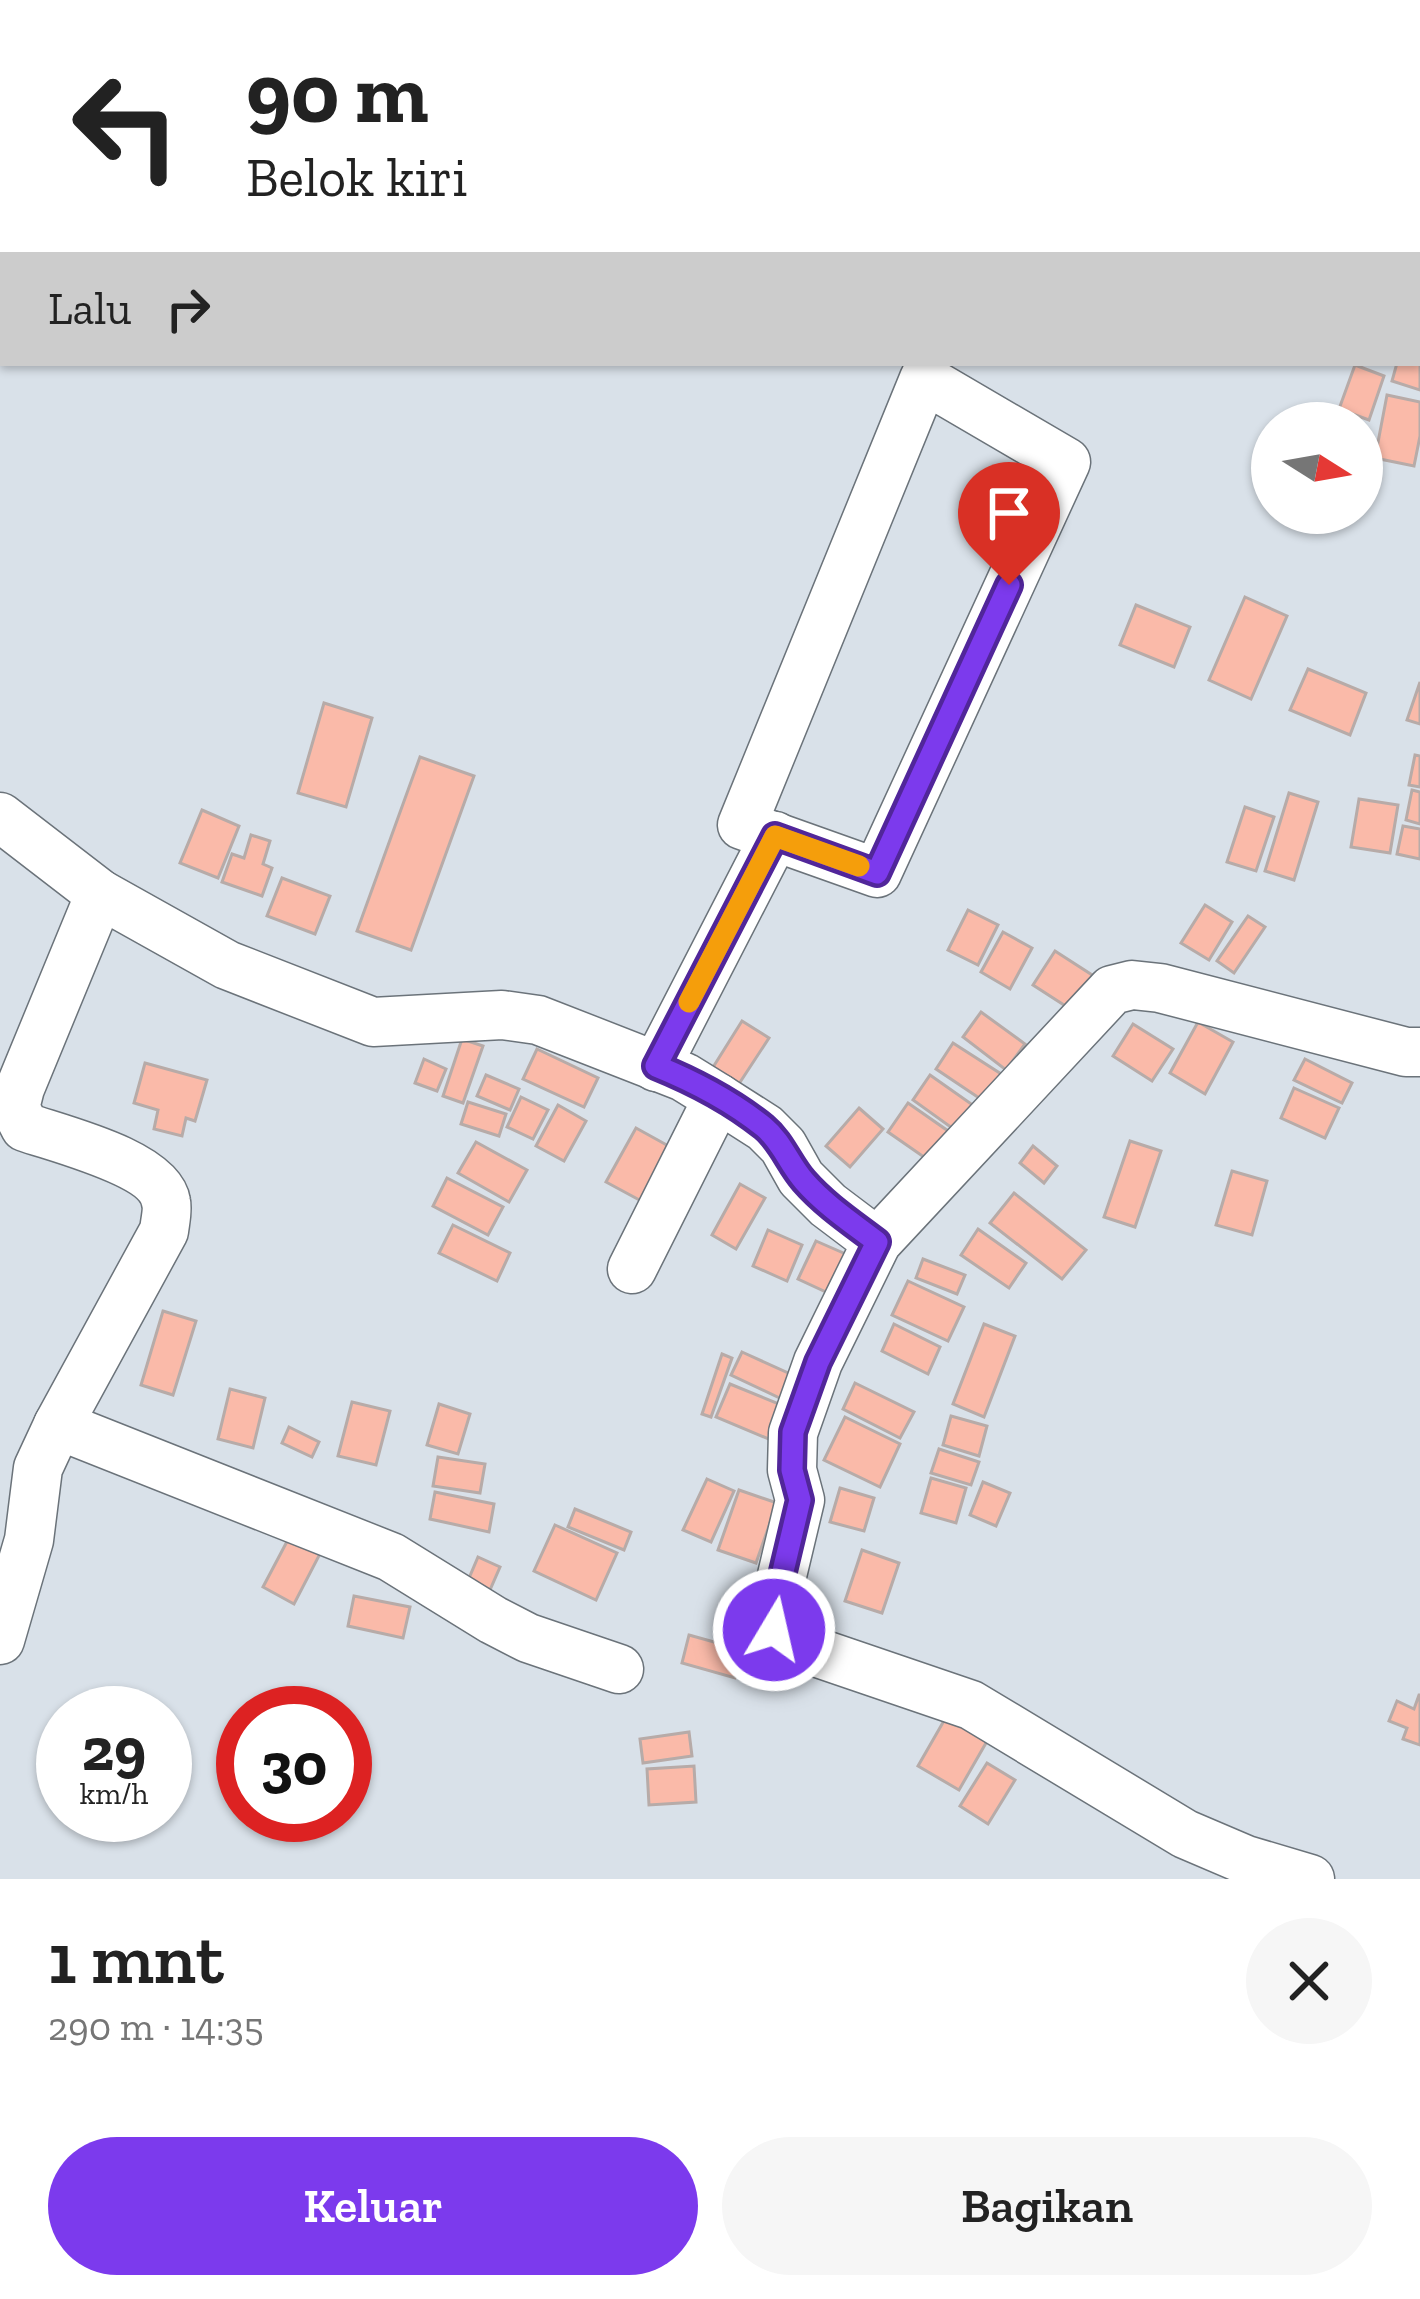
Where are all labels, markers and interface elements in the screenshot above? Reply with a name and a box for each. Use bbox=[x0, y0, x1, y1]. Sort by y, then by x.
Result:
text: 90 m bbox=[246, 43, 429, 144]
icon: left bbox=[48, 48, 204, 204]
text: Belok kiri bbox=[246, 145, 467, 210]
icon: right bbox=[155, 276, 221, 342]
text: Lalu bbox=[48, 282, 131, 336]
north arrow bbox=[1251, 402, 1383, 534]
map controls bbox=[1251, 402, 1383, 534]
pin bbox=[958, 462, 1060, 585]
icon: arrive bbox=[976, 480, 1042, 546]
position arrow bbox=[711, 1567, 837, 1693]
speed limit sign: 30 bbox=[216, 1686, 372, 1842]
text: 29 bbox=[82, 1713, 146, 1785]
text: km/h bbox=[80, 1776, 148, 1812]
text: 1 mnt bbox=[48, 1915, 224, 2001]
button: close bbox=[1246, 1918, 1372, 2044]
text: 290 m · 14:35 bbox=[48, 2003, 264, 2050]
button: Keluar bbox=[48, 2137, 698, 2275]
button: Bagikan bbox=[722, 2137, 1372, 2275]

